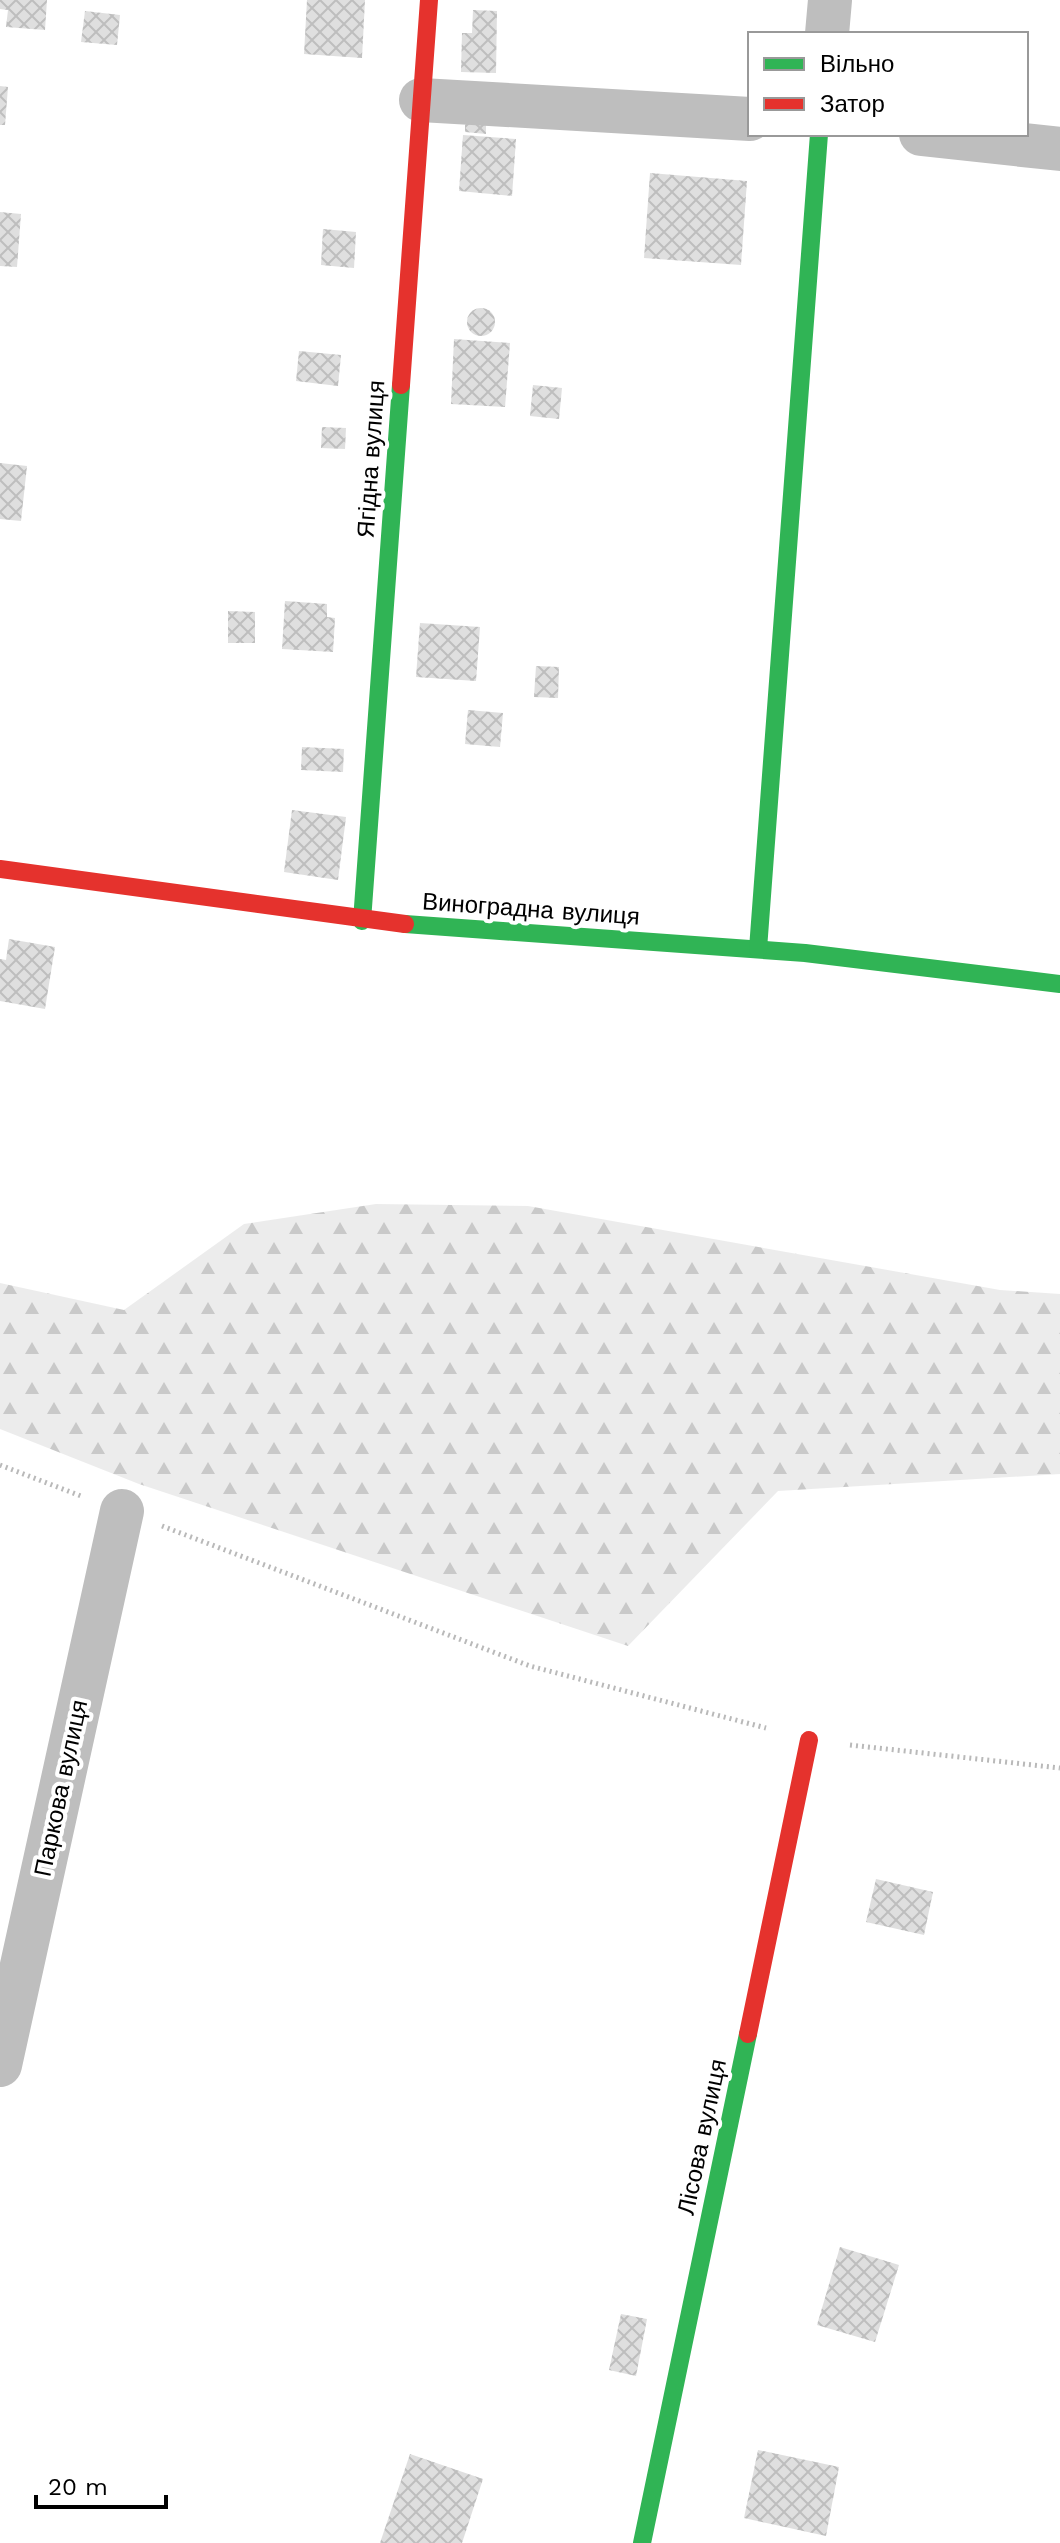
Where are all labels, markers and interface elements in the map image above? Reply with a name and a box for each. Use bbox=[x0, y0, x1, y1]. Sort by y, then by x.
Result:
legend bbox=[748, 32, 1028, 136]
text: Вільно bbox=[820, 50, 894, 78]
text: Затор bbox=[820, 90, 885, 118]
street label: Ягідна вулиця bbox=[352, 379, 390, 539]
street label: Виноградна вулиця bbox=[421, 887, 641, 931]
street label: Паркова вулиця bbox=[29, 1697, 93, 1879]
street label: Лісова вулиця bbox=[672, 2057, 732, 2217]
scale bar bbox=[36, 2459, 166, 2509]
text: 20 m bbox=[48, 2473, 108, 2501]

